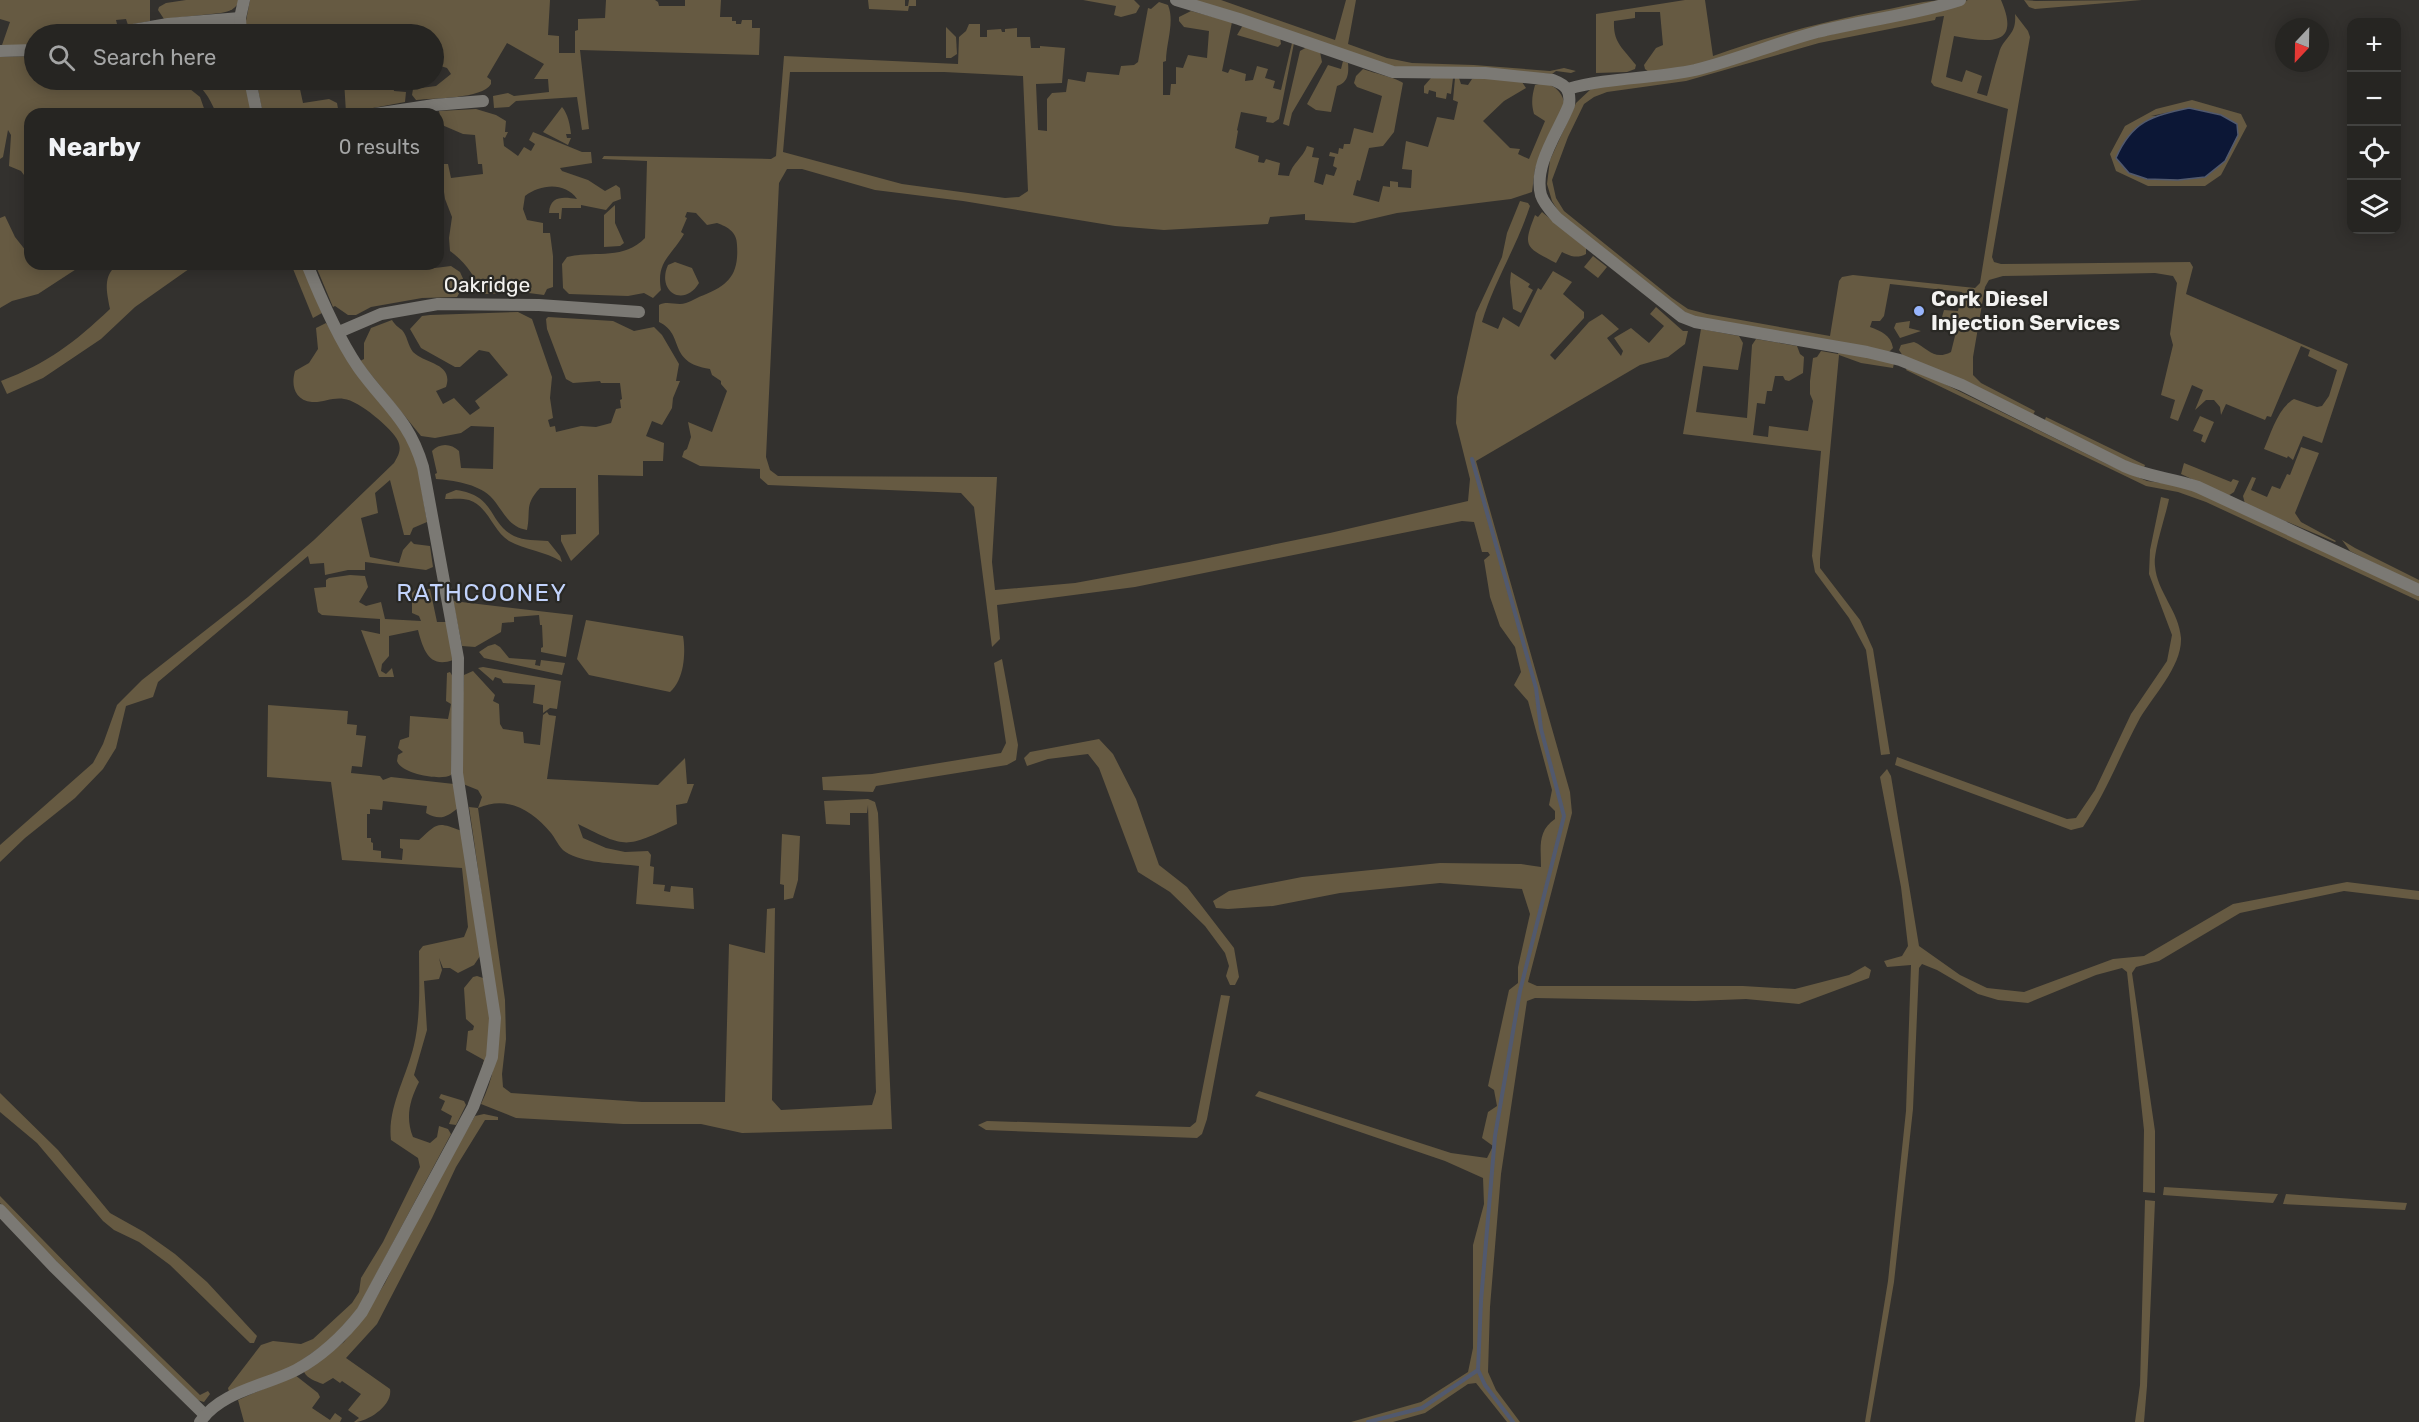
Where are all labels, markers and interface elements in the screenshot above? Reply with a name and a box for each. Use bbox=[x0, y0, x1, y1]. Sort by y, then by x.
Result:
north arrow bbox=[2275, 18, 2329, 72]
map controls bbox=[2347, 18, 2401, 234]
button: + bbox=[2347, 18, 2401, 72]
search box bbox=[24, 24, 444, 90]
icon: search bbox=[45, 41, 78, 74]
text: Search here bbox=[93, 44, 216, 71]
button: − bbox=[2347, 72, 2401, 126]
button: locate bbox=[2347, 126, 2401, 180]
text: Nearby bbox=[48, 132, 141, 163]
text: 0 results bbox=[339, 135, 420, 159]
button: layers bbox=[2347, 180, 2401, 234]
street label: Oakridge bbox=[444, 272, 530, 297]
place label: Cork Diesel Injection Services bbox=[1931, 286, 2120, 335]
marker: Cork Diesel Injection Services bbox=[1912, 304, 1926, 318]
district label: RATHCOONEY bbox=[396, 579, 568, 607]

